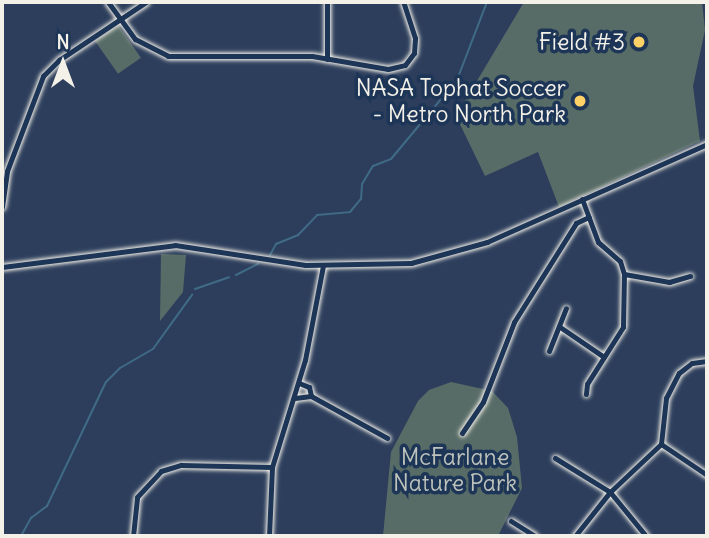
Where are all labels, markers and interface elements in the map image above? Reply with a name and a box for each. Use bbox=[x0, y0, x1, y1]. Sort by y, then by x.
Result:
north arrow bbox=[28, 28, 98, 98]
place label: Field #3 bbox=[539, 28, 625, 56]
text: N bbox=[56, 30, 70, 54]
marker: Field #3 bbox=[631, 34, 647, 50]
place label: NASA Tophat Soccer - Metro North Park bbox=[356, 74, 566, 128]
marker: NASA Tophat Soccer - Metro North Park bbox=[572, 93, 588, 109]
park label: McFarlane Nature Park bbox=[393, 443, 517, 497]

